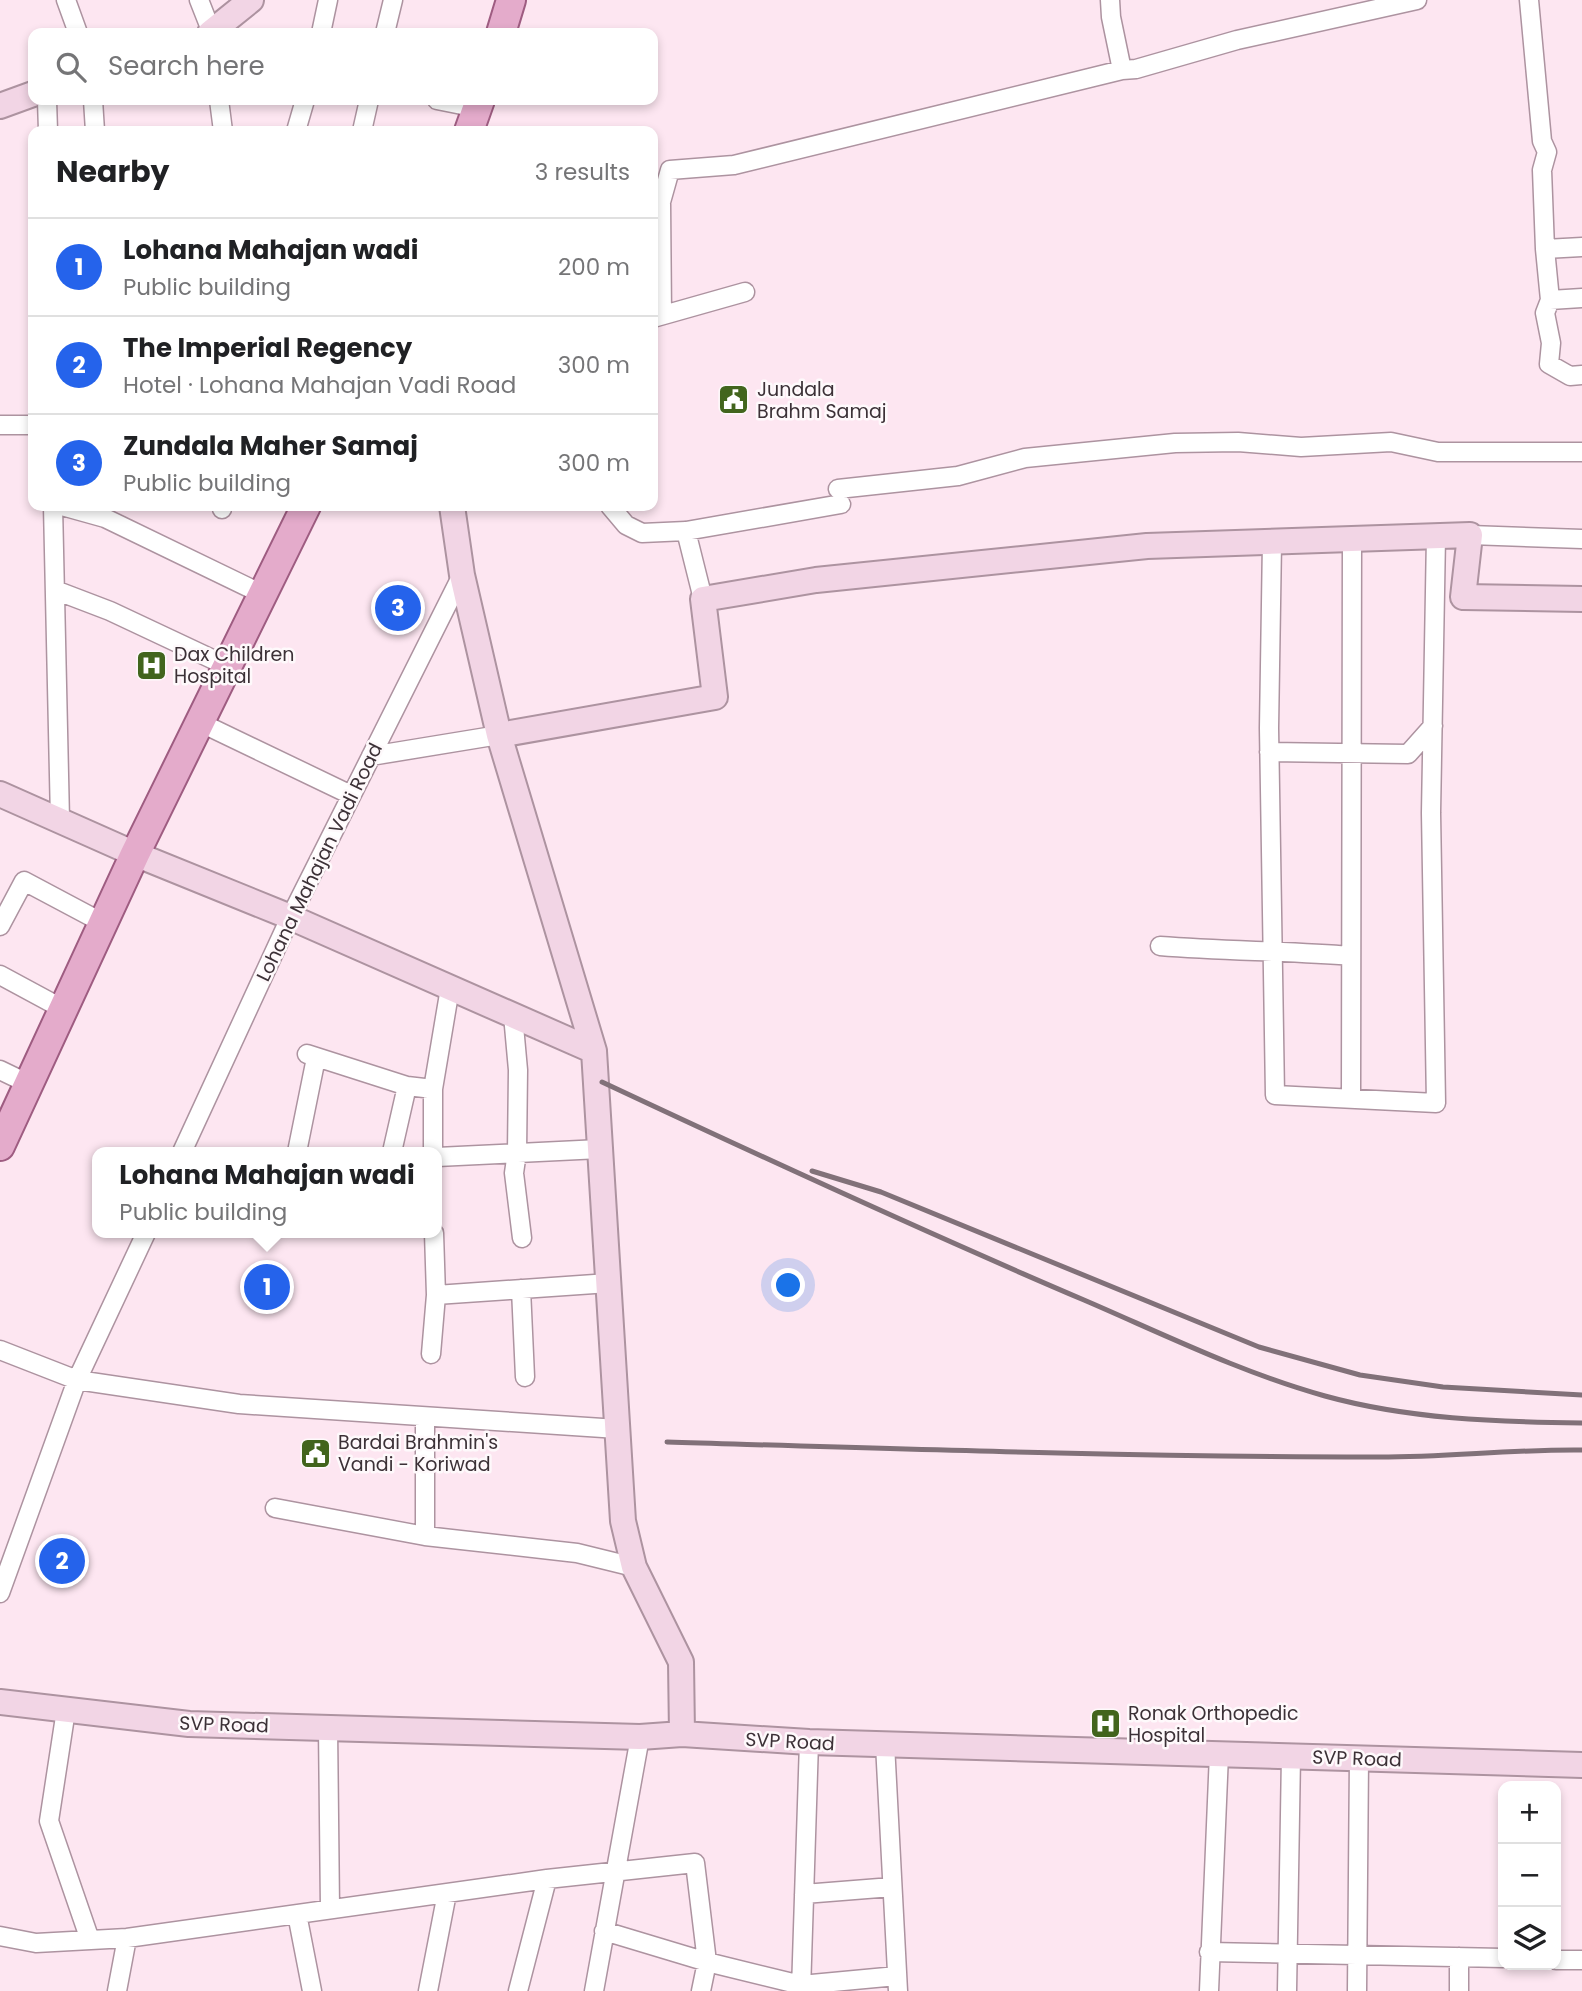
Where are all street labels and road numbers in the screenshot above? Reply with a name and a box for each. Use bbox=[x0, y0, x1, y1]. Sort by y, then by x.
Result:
street label: Lohana Mahajan Vadi Road bbox=[250, 739, 389, 986]
street label: SVP Road bbox=[179, 1709, 269, 1740]
street label: SVP Road bbox=[745, 1726, 835, 1757]
street label: SVP Road bbox=[1312, 1743, 1402, 1774]

